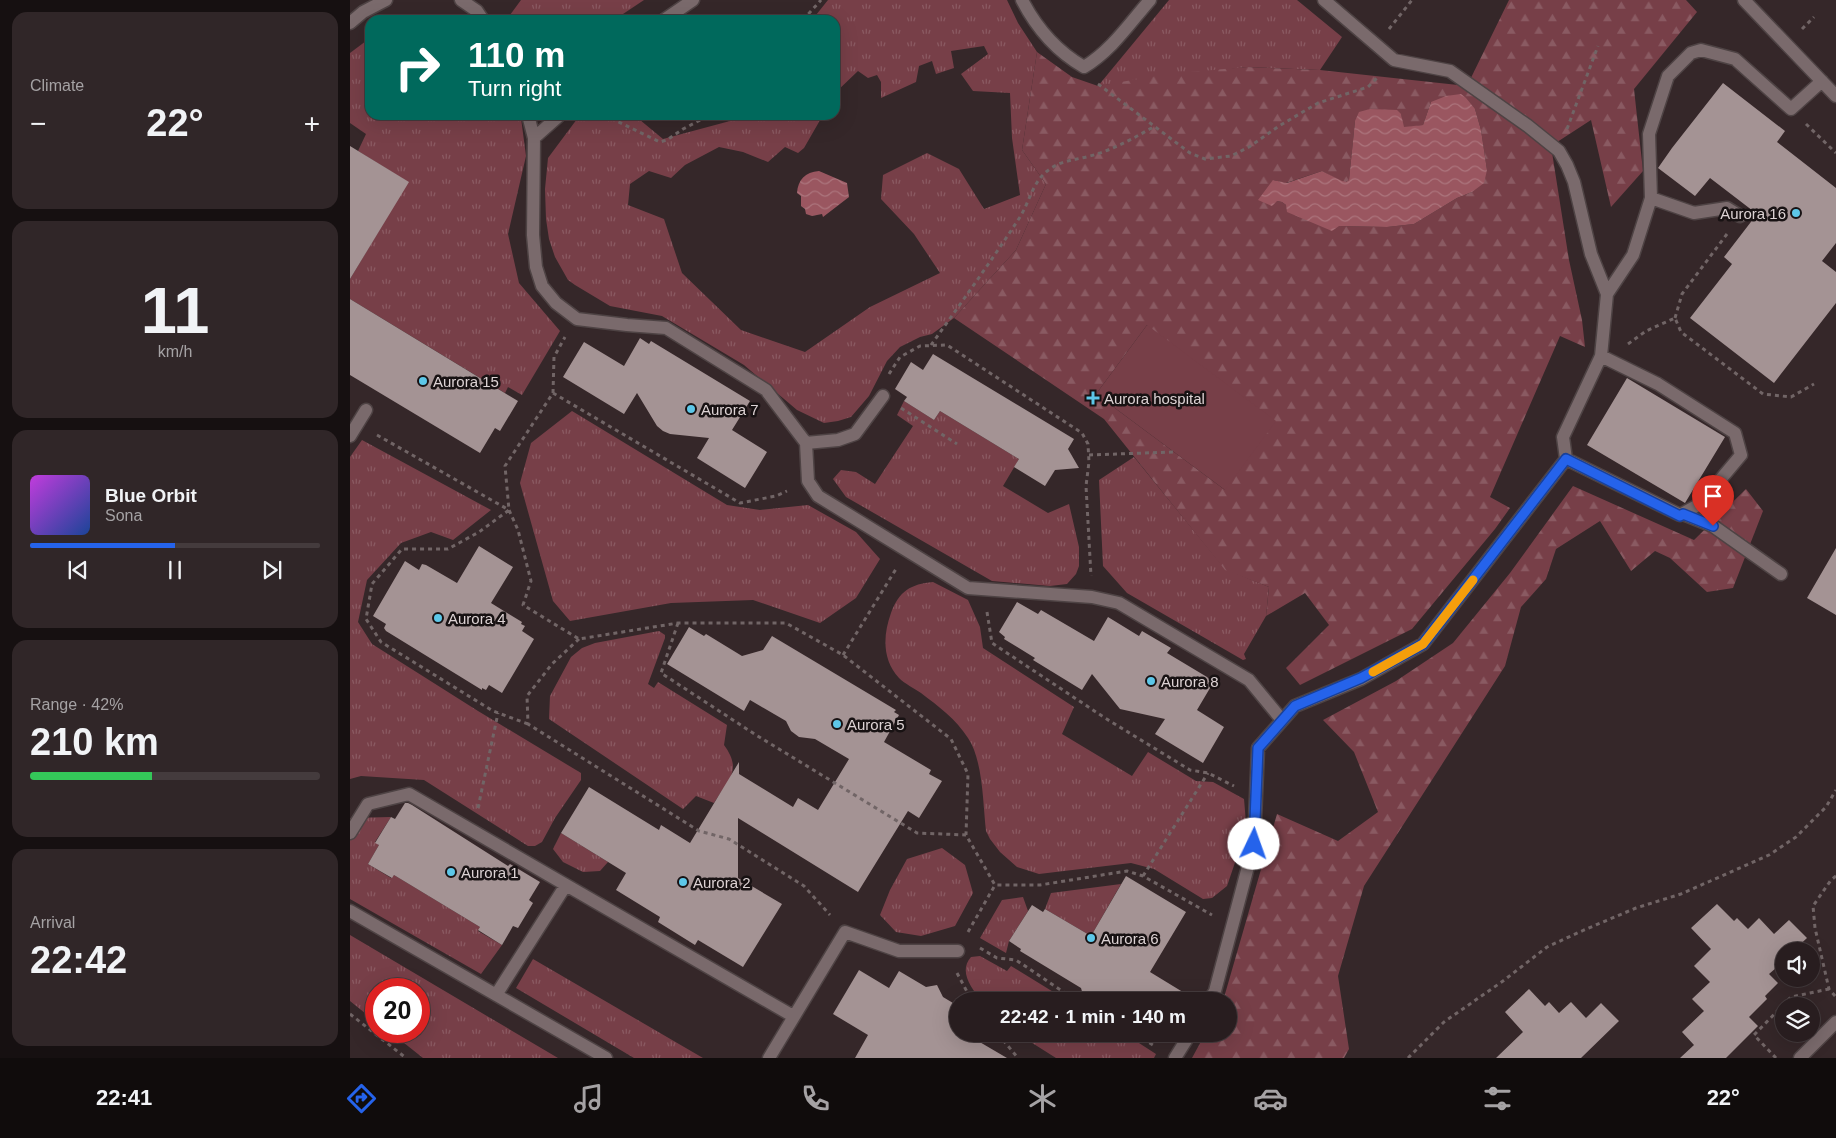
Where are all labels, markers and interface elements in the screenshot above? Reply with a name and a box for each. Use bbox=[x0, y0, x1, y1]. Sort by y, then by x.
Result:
icon: right bbox=[385, 35, 450, 100]
text: 110 m bbox=[468, 35, 565, 74]
text: Turn right bbox=[468, 76, 561, 101]
text: Climate bbox=[30, 77, 84, 94]
text: 22° bbox=[146, 102, 204, 144]
text: − bbox=[30, 108, 46, 139]
text: + bbox=[304, 108, 320, 139]
place label: Aurora 16 bbox=[1720, 205, 1786, 222]
marker: Aurora 16 bbox=[1790, 207, 1802, 219]
text: 11 bbox=[141, 274, 209, 347]
text: km/h bbox=[158, 343, 192, 360]
place label: Aurora 15 bbox=[433, 373, 499, 390]
marker: Aurora 15 bbox=[417, 375, 429, 387]
place label: Aurora hospital bbox=[1104, 390, 1205, 407]
marker: Aurora hospital bbox=[1086, 391, 1100, 405]
place label: Aurora 7 bbox=[701, 401, 759, 418]
marker: Aurora 7 bbox=[685, 403, 697, 415]
pin bbox=[1692, 475, 1734, 526]
icon: arrive bbox=[1699, 482, 1727, 510]
text: Blue Orbit bbox=[105, 485, 197, 506]
text: Sona bbox=[105, 507, 142, 524]
icon: previous bbox=[64, 556, 92, 584]
icon: pause bbox=[161, 556, 189, 584]
icon: next bbox=[258, 556, 286, 584]
place label: Aurora 4 bbox=[448, 610, 506, 627]
marker: Aurora 4 bbox=[432, 612, 444, 624]
place label: Aurora 8 bbox=[1161, 673, 1219, 690]
marker: Aurora 8 bbox=[1145, 675, 1157, 687]
text: Range · 42% bbox=[30, 696, 123, 713]
place label: Aurora 5 bbox=[847, 716, 905, 733]
marker: Aurora 5 bbox=[831, 718, 843, 730]
text: 210 km bbox=[30, 721, 159, 763]
position arrow bbox=[1227, 817, 1279, 869]
place label: Aurora 1 bbox=[461, 864, 519, 881]
marker: Aurora 1 bbox=[445, 866, 457, 878]
place label: Aurora 2 bbox=[693, 874, 751, 891]
marker: Aurora 2 bbox=[677, 876, 689, 888]
text: Arrival bbox=[30, 914, 75, 931]
place label: Aurora 6 bbox=[1101, 930, 1159, 947]
marker: Aurora 6 bbox=[1085, 932, 1097, 944]
text: 22:42 bbox=[30, 939, 127, 981]
map controls bbox=[1775, 942, 1820, 1042]
button: sound bbox=[1775, 942, 1820, 987]
speed limit sign: 20 bbox=[365, 978, 430, 1043]
button: layers bbox=[1775, 997, 1820, 1042]
text: 22:42 · 1 min · 140 m bbox=[1000, 1006, 1186, 1027]
icon: directions bbox=[344, 1081, 379, 1116]
icon: music bbox=[571, 1081, 606, 1116]
icon: phone bbox=[798, 1081, 833, 1116]
icon: climate bbox=[1025, 1081, 1060, 1116]
icon: car bbox=[1253, 1081, 1288, 1116]
icon: filters bbox=[1480, 1081, 1515, 1116]
text: 22:41 bbox=[96, 1085, 152, 1110]
text: 22° bbox=[1707, 1085, 1740, 1110]

